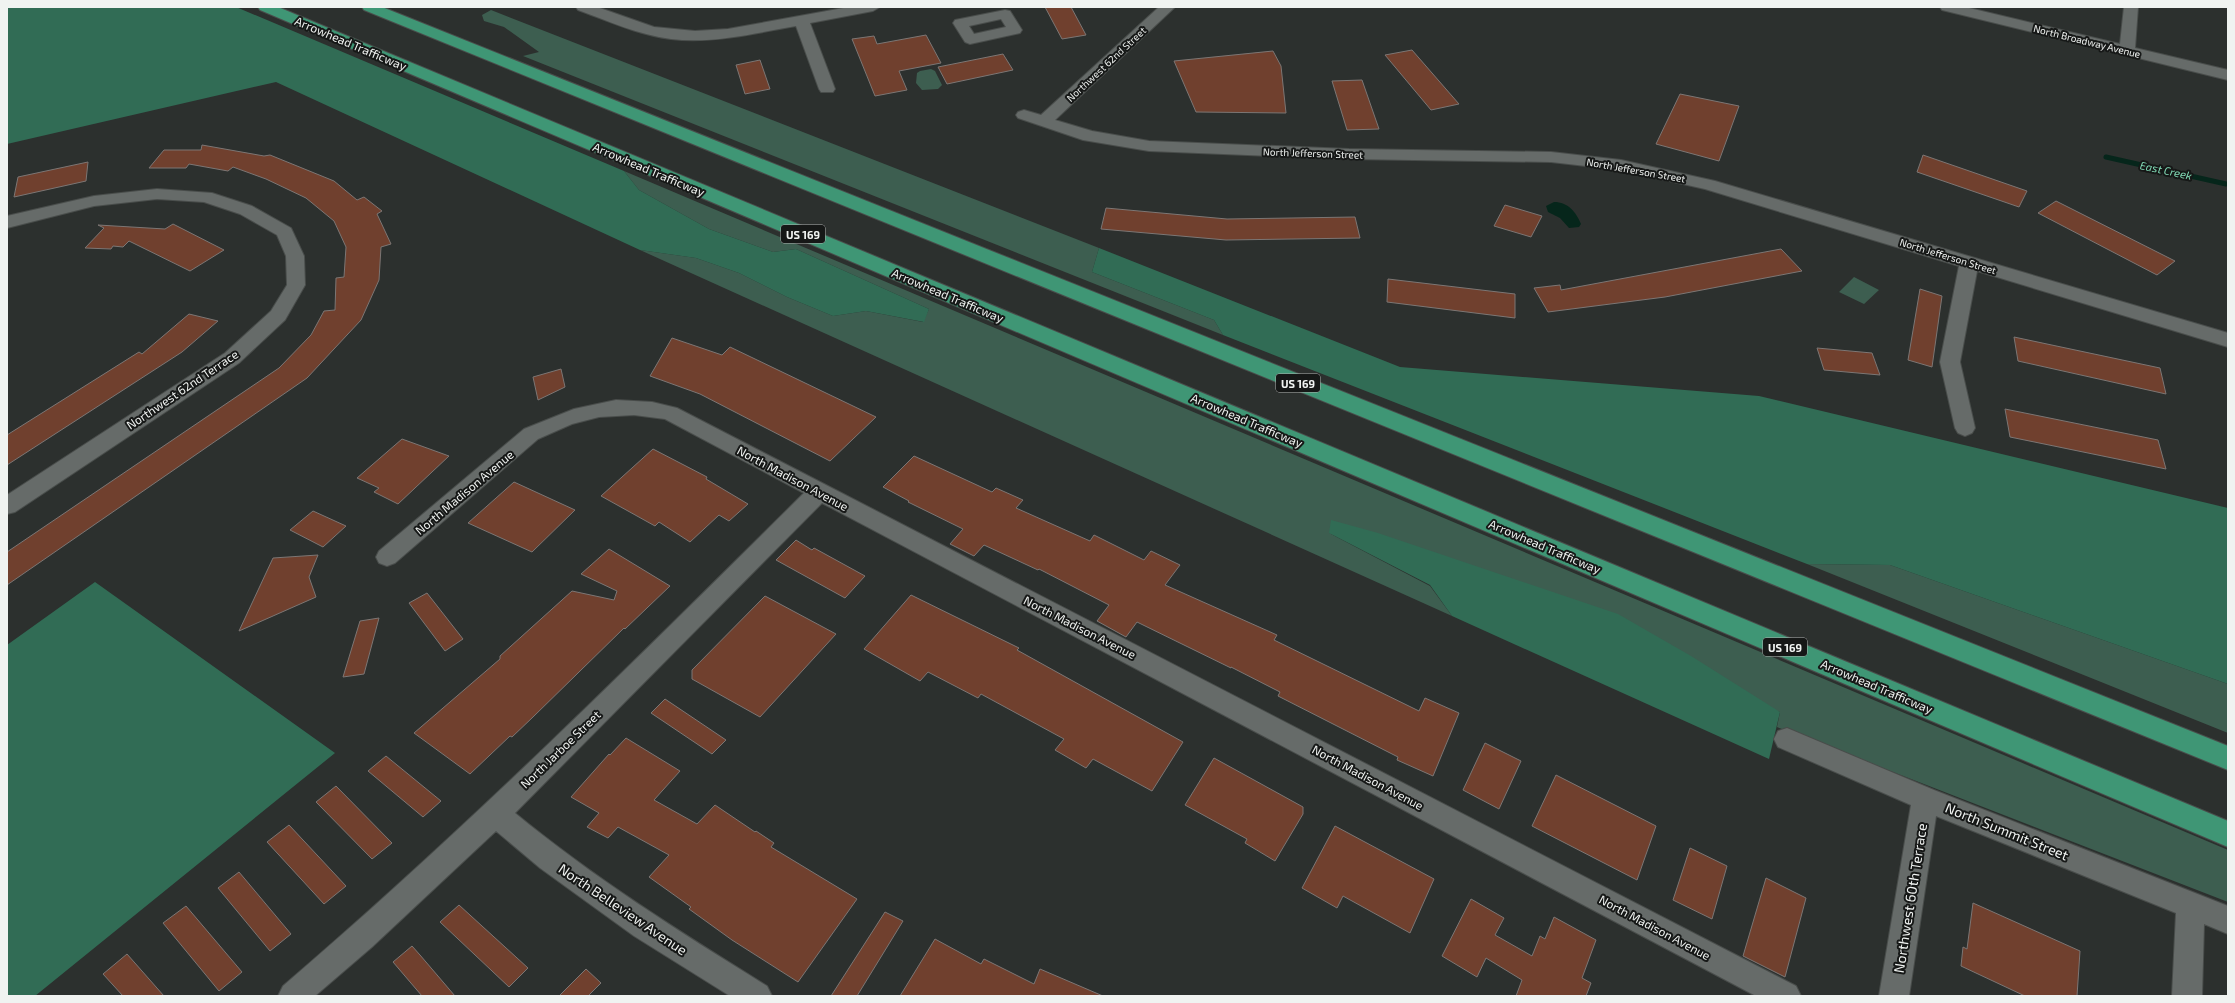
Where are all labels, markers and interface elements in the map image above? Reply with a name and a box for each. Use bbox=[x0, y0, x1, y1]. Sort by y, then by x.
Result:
street label: Arrowhead Trafficway bbox=[293, 13, 410, 73]
street label: North Broadway Avenue bbox=[2032, 22, 2142, 60]
street label: Northwest 62nd Street bbox=[1064, 24, 1148, 104]
street label: Arrowhead Trafficway bbox=[591, 139, 708, 199]
street label: North Jefferson Street bbox=[1263, 145, 1363, 161]
street label: North Jefferson Street bbox=[1586, 155, 1687, 185]
water label: East Creek bbox=[2139, 158, 2193, 182]
road number: US 169 bbox=[781, 225, 825, 243]
street label: North Jefferson Street bbox=[1898, 236, 1998, 276]
street label: Arrowhead Trafficway bbox=[890, 265, 1007, 325]
street label: Northwest 62nd Terrace bbox=[124, 346, 240, 432]
road number: US 169 bbox=[1276, 374, 1320, 392]
street label: Arrowhead Trafficway bbox=[1189, 390, 1306, 450]
street label: North Madison Avenue bbox=[735, 443, 851, 513]
street label: North Madison Avenue bbox=[412, 447, 516, 537]
street label: Arrowhead Trafficway bbox=[1487, 516, 1604, 576]
street label: North Madison Avenue bbox=[1022, 593, 1138, 661]
road number: US 169 bbox=[1763, 638, 1807, 656]
street label: Arrowhead Trafficway bbox=[1819, 656, 1936, 716]
street label: North Jarboe Street bbox=[517, 707, 603, 791]
street label: North Madison Avenue bbox=[1310, 742, 1426, 812]
street label: North Summit Street bbox=[1943, 799, 2071, 863]
street label: Northwest 60th Terrace bbox=[1890, 822, 1930, 974]
street label: North Belleview Avenue bbox=[555, 860, 691, 958]
street label: North Madison Avenue bbox=[1597, 892, 1713, 962]

